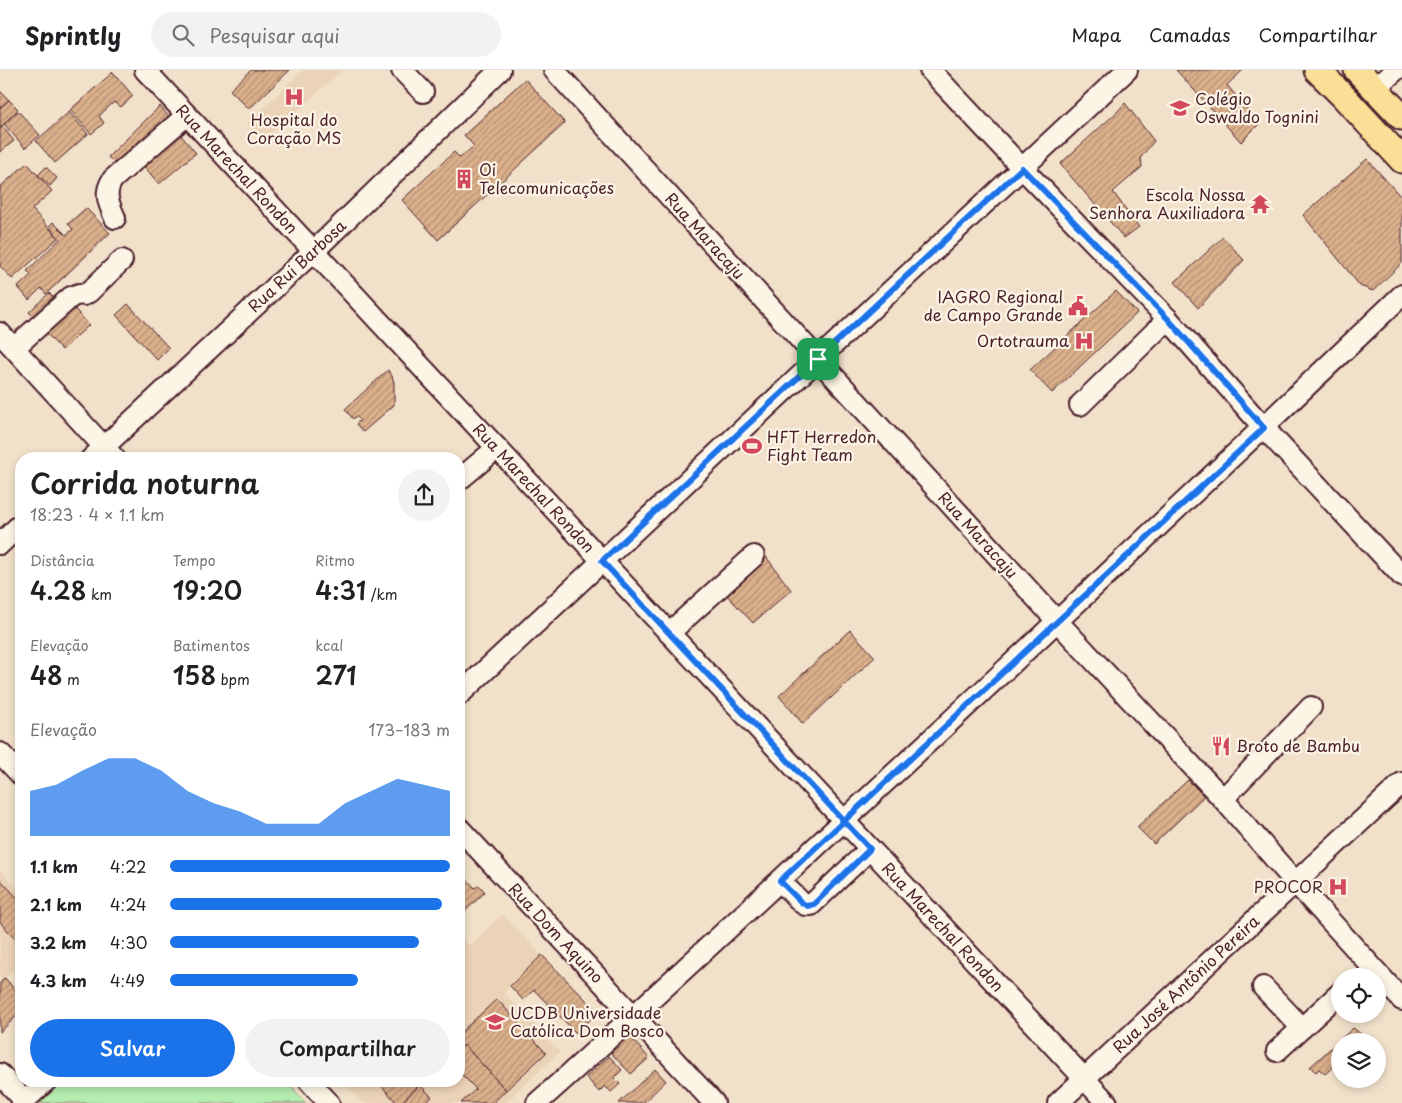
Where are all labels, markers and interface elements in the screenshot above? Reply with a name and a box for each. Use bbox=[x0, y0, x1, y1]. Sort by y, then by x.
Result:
search box bbox=[151, 12, 501, 57]
text: Sprintly bbox=[25, 17, 121, 53]
icon: search bbox=[169, 21, 197, 49]
text: Pesquisar aqui bbox=[209, 21, 340, 49]
text: Mapa bbox=[1071, 21, 1121, 48]
text: Camadas bbox=[1149, 21, 1231, 48]
text: Compartilhar bbox=[1259, 21, 1377, 48]
hospital icon: Hospital do Coração MS bbox=[283, 86, 305, 108]
place label: Colégio Oswaldo Tognini bbox=[1195, 86, 1319, 128]
school or university icon: Colégio Oswaldo Tognini bbox=[1169, 97, 1191, 119]
street label: Rua Marechal Rondon bbox=[171, 98, 304, 239]
place label: Hospital do Coração MS bbox=[246, 107, 342, 149]
place label: Oi Telecomunicações bbox=[479, 157, 614, 199]
building icon: Oi Telecomunicações bbox=[453, 168, 475, 190]
place label: Escola Nossa Senhora Auxiliadora bbox=[1089, 182, 1245, 224]
street label: Rua Maracaju bbox=[660, 187, 751, 284]
temple icon: Escola Nossa Senhora Auxiliadora bbox=[1249, 193, 1271, 215]
street label: Rua Rui Barbosa bbox=[242, 213, 351, 317]
place label: IAGRO Regional de Campo Grande bbox=[924, 284, 1063, 326]
public building icon: IAGRO Regional de Campo Grande bbox=[1067, 295, 1089, 317]
place label: Ortotrauma bbox=[977, 328, 1069, 352]
hospital icon: Ortotrauma bbox=[1073, 330, 1095, 352]
pin bbox=[797, 338, 839, 380]
icon: arrive bbox=[804, 345, 832, 373]
street label: Rua Marechal Rondon bbox=[468, 417, 601, 558]
place label: HFT Herredon Fight Team bbox=[767, 424, 876, 466]
sports icon: HFT Herredon Fight Team bbox=[741, 435, 763, 457]
text: Corrida noturna bbox=[30, 461, 259, 504]
button: share bbox=[398, 469, 450, 521]
street label: Rua Maracaju bbox=[933, 486, 1024, 583]
text: 18:23 · 4 × 1.1 km bbox=[30, 502, 164, 526]
text: Distância bbox=[30, 550, 95, 571]
text: Tempo bbox=[173, 550, 215, 571]
text: Ritmo bbox=[315, 550, 355, 571]
text: 4.28 bbox=[30, 571, 86, 609]
text: 19:20 bbox=[173, 571, 242, 609]
text: 4:31 bbox=[315, 571, 366, 609]
text: km bbox=[86, 584, 112, 605]
text: /km bbox=[366, 584, 398, 605]
text: Elevação bbox=[30, 635, 89, 656]
text: Batimentos bbox=[173, 635, 250, 656]
text: kcal bbox=[315, 635, 343, 656]
text: 48 bbox=[30, 656, 63, 694]
text: 158 bbox=[173, 656, 216, 694]
text: 271 bbox=[315, 656, 357, 694]
text: m bbox=[63, 669, 80, 690]
text: bpm bbox=[216, 669, 250, 690]
text: Elevação bbox=[30, 717, 97, 741]
text: 173–183 m bbox=[368, 717, 450, 741]
place label: Broto de Bambu bbox=[1236, 733, 1360, 757]
restaurant icon: Broto de Bambu bbox=[1210, 735, 1232, 757]
text: 1.1 km bbox=[30, 854, 78, 878]
text: 4:22 bbox=[110, 854, 147, 878]
street label: Rua Marechal Rondon bbox=[877, 856, 1010, 997]
place label: PROCOR bbox=[1254, 874, 1323, 898]
hospital icon: PROCOR bbox=[1327, 876, 1349, 898]
street label: Rua Dom Aquino bbox=[504, 877, 610, 988]
text: 2.1 km bbox=[30, 892, 82, 916]
text: 4:24 bbox=[110, 892, 147, 916]
street label: Rua José Antônio Pereira bbox=[1107, 909, 1264, 1058]
text: 3.2 km bbox=[30, 930, 87, 954]
text: 4:30 bbox=[110, 930, 147, 954]
text: 4.3 km bbox=[30, 968, 87, 992]
text: 4:49 bbox=[110, 968, 145, 992]
map controls bbox=[1331, 968, 1386, 1088]
button: locate bbox=[1331, 968, 1386, 1023]
place label: UCDB Universidade Católica Dom Bosco bbox=[510, 1000, 664, 1042]
school or university icon: UCDB Universidade Católica Dom Bosco bbox=[484, 1011, 506, 1033]
button: Salvar bbox=[30, 1019, 235, 1077]
button: Compartilhar bbox=[245, 1019, 450, 1077]
button: layers bbox=[1331, 1033, 1386, 1088]

